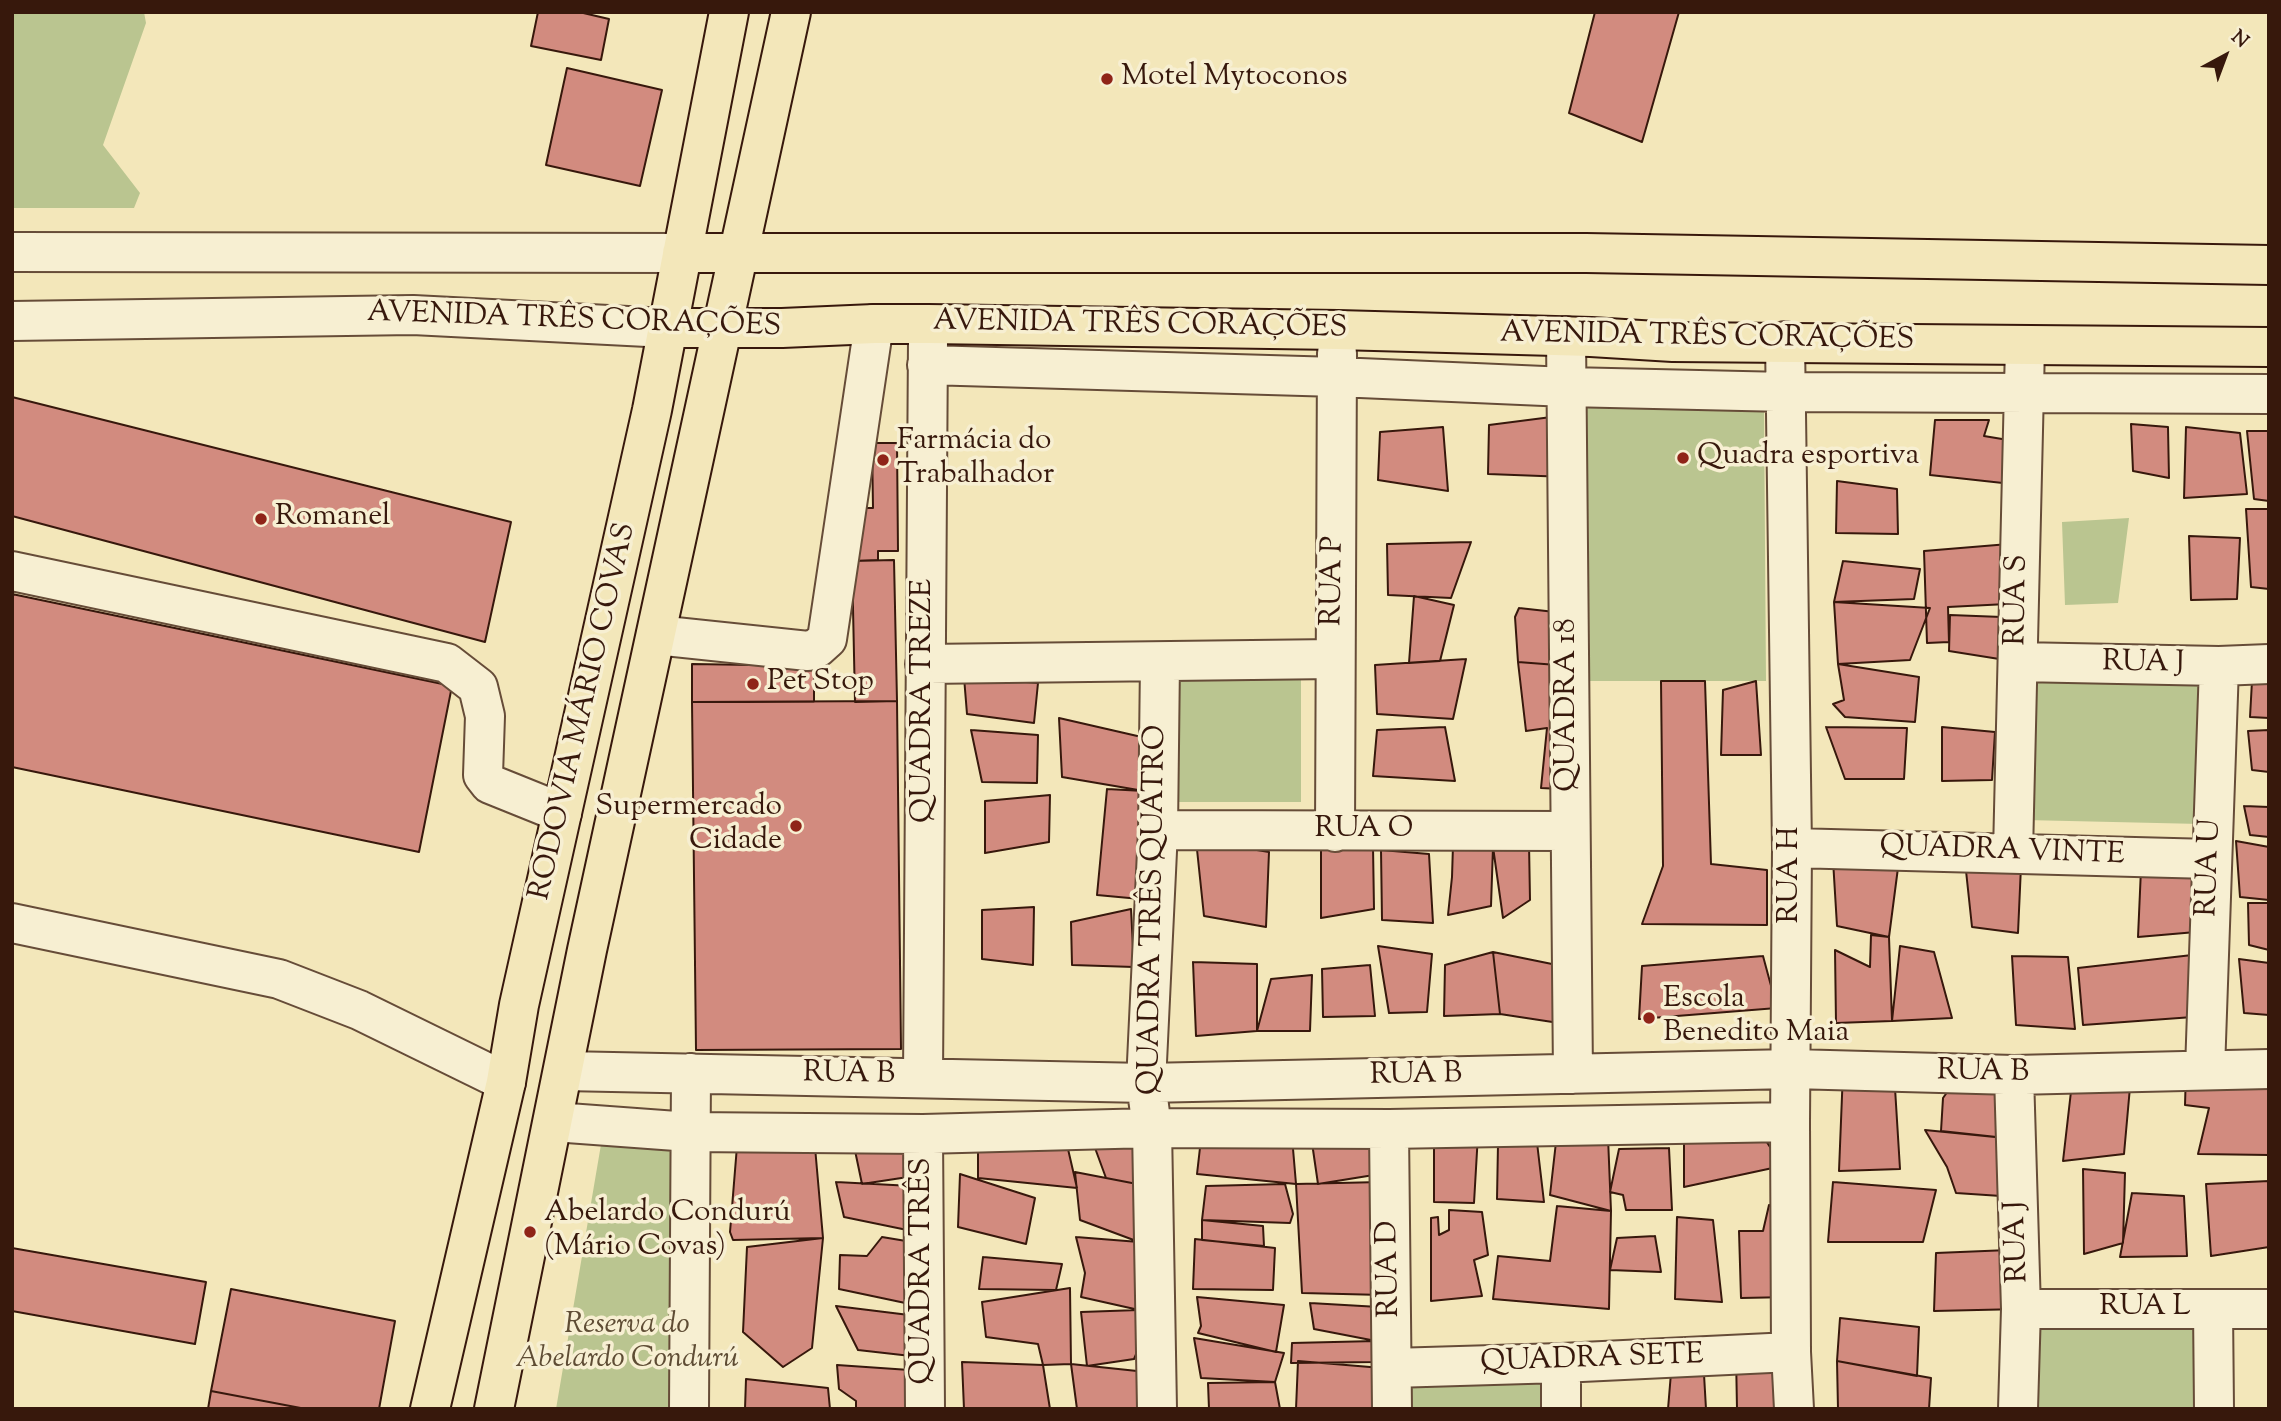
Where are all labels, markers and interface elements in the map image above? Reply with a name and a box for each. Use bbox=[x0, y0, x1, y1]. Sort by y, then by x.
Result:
north arrow bbox=[2190, 21, 2260, 91]
text: N bbox=[2225, 25, 2254, 55]
place label: Motel Mytoconos bbox=[1121, 61, 1348, 97]
marker: Motel Mytoconos bbox=[1099, 71, 1115, 87]
street label: AVENIDA TRÊS CORAÇÕES bbox=[366, 297, 782, 347]
street label: AVENIDA TRÊS CORAÇÕES bbox=[933, 305, 1347, 349]
street label: AVENIDA TRÊS CORAÇÕES bbox=[1500, 317, 1914, 361]
place label: Farmácia do Trabalhador bbox=[897, 425, 1054, 495]
place label: Quadra esportiva bbox=[1697, 440, 1919, 476]
marker: Quadra esportiva bbox=[1675, 450, 1691, 466]
marker: Farmácia do Trabalhador bbox=[875, 452, 891, 468]
place label: Romanel bbox=[275, 501, 390, 537]
marker: Romanel bbox=[253, 511, 269, 527]
street label: RODOVIA MÁRIO COVAS bbox=[524, 520, 646, 904]
street label: RUA P bbox=[1316, 536, 1354, 626]
street label: RUA S bbox=[2000, 554, 2038, 646]
street label: QUADRA TREZE bbox=[907, 579, 943, 823]
street label: QUADRA 18 bbox=[1551, 618, 1587, 792]
street label: RUA J bbox=[2102, 646, 2184, 684]
place label: Pet Stop bbox=[767, 666, 874, 702]
marker: Pet Stop bbox=[745, 676, 761, 692]
street label: QUADRA TRÊS QUATRO bbox=[1134, 725, 1176, 1095]
place label: Supermercado Cidade bbox=[595, 791, 782, 862]
street label: RUA O bbox=[1315, 813, 1413, 849]
marker: Supermercado Cidade bbox=[788, 818, 804, 834]
street label: RUA U bbox=[2191, 819, 2231, 917]
street label: RUA H bbox=[1774, 827, 1810, 923]
street label: QUADRA VINTE bbox=[1879, 831, 2125, 875]
place label: Escola Benedito Maia bbox=[1663, 983, 1849, 1054]
marker: Escola Benedito Maia bbox=[1641, 1010, 1657, 1026]
street label: RUA B bbox=[1937, 1055, 2029, 1093]
street label: RUA B bbox=[803, 1057, 895, 1095]
street label: RUA B bbox=[1370, 1058, 1462, 1096]
street label: QUADRA TRÊS bbox=[906, 1158, 942, 1384]
place label: Abelardo Condurú (Mário Covas) bbox=[544, 1197, 790, 1268]
street label: RUA J bbox=[2000, 1200, 2038, 1284]
street label: RUA D bbox=[1372, 1220, 1410, 1318]
marker: Abelardo Condurú (Mário Covas) bbox=[522, 1224, 538, 1240]
street label: RUA L bbox=[2099, 1291, 2191, 1327]
park label: Reserva do Abelardo Condurú bbox=[515, 1309, 739, 1380]
street label: QUADRA SETE bbox=[1480, 1339, 1704, 1383]

